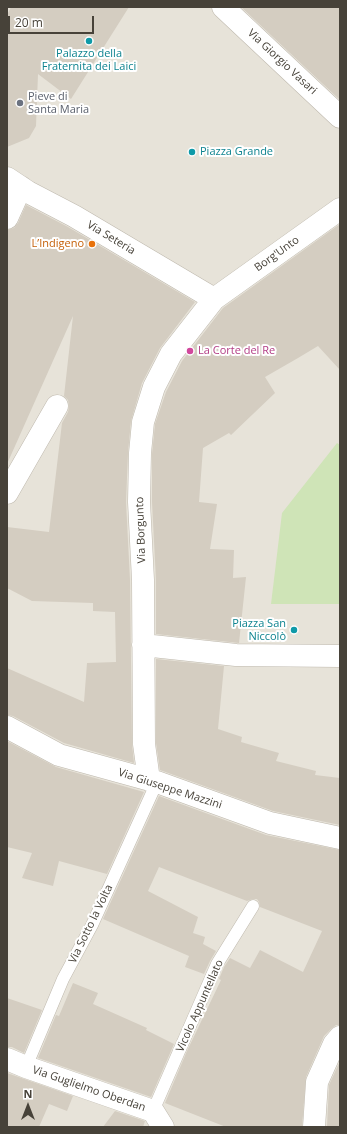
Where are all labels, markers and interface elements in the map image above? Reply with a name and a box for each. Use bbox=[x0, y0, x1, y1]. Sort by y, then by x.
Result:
scale bar bbox=[10, 8, 96, 34]
text: 20 m bbox=[15, 14, 43, 31]
street label: Via Giorgio Vasari bbox=[245, 27, 319, 97]
marker: Palazzo della Fraternita dei Laici bbox=[84, 36, 94, 46]
place label: Palazzo della Fraternita dei Laici bbox=[42, 47, 136, 73]
place label: Pieve di Santa Maria bbox=[28, 90, 89, 116]
marker: Pieve di Santa Maria bbox=[15, 98, 25, 108]
place label: Piazza Grande bbox=[200, 145, 273, 159]
marker: Piazza Grande bbox=[187, 147, 197, 157]
street label: Via Seteria bbox=[84, 218, 138, 258]
street label: Borg'Unto bbox=[252, 233, 302, 275]
place label: L’Indigeno bbox=[32, 237, 84, 251]
marker: L’Indigeno bbox=[87, 239, 97, 249]
place label: La Corte del Re bbox=[198, 344, 275, 358]
marker: La Corte del Re bbox=[185, 346, 195, 356]
street label: Via Borgunto bbox=[133, 497, 149, 563]
place label: Piazza San Niccolò bbox=[232, 617, 286, 643]
marker: Piazza San Niccolò bbox=[289, 625, 299, 635]
street label: Via Giuseppe Mazzini bbox=[116, 766, 224, 812]
street label: Via Sotto la Volta bbox=[66, 882, 116, 966]
street label: Vicolo Appuntellato bbox=[174, 958, 226, 1054]
street label: Via Guglielmo Oberdan bbox=[31, 1063, 147, 1115]
north arrow bbox=[8, 1086, 48, 1126]
text: N bbox=[24, 1086, 32, 1101]

